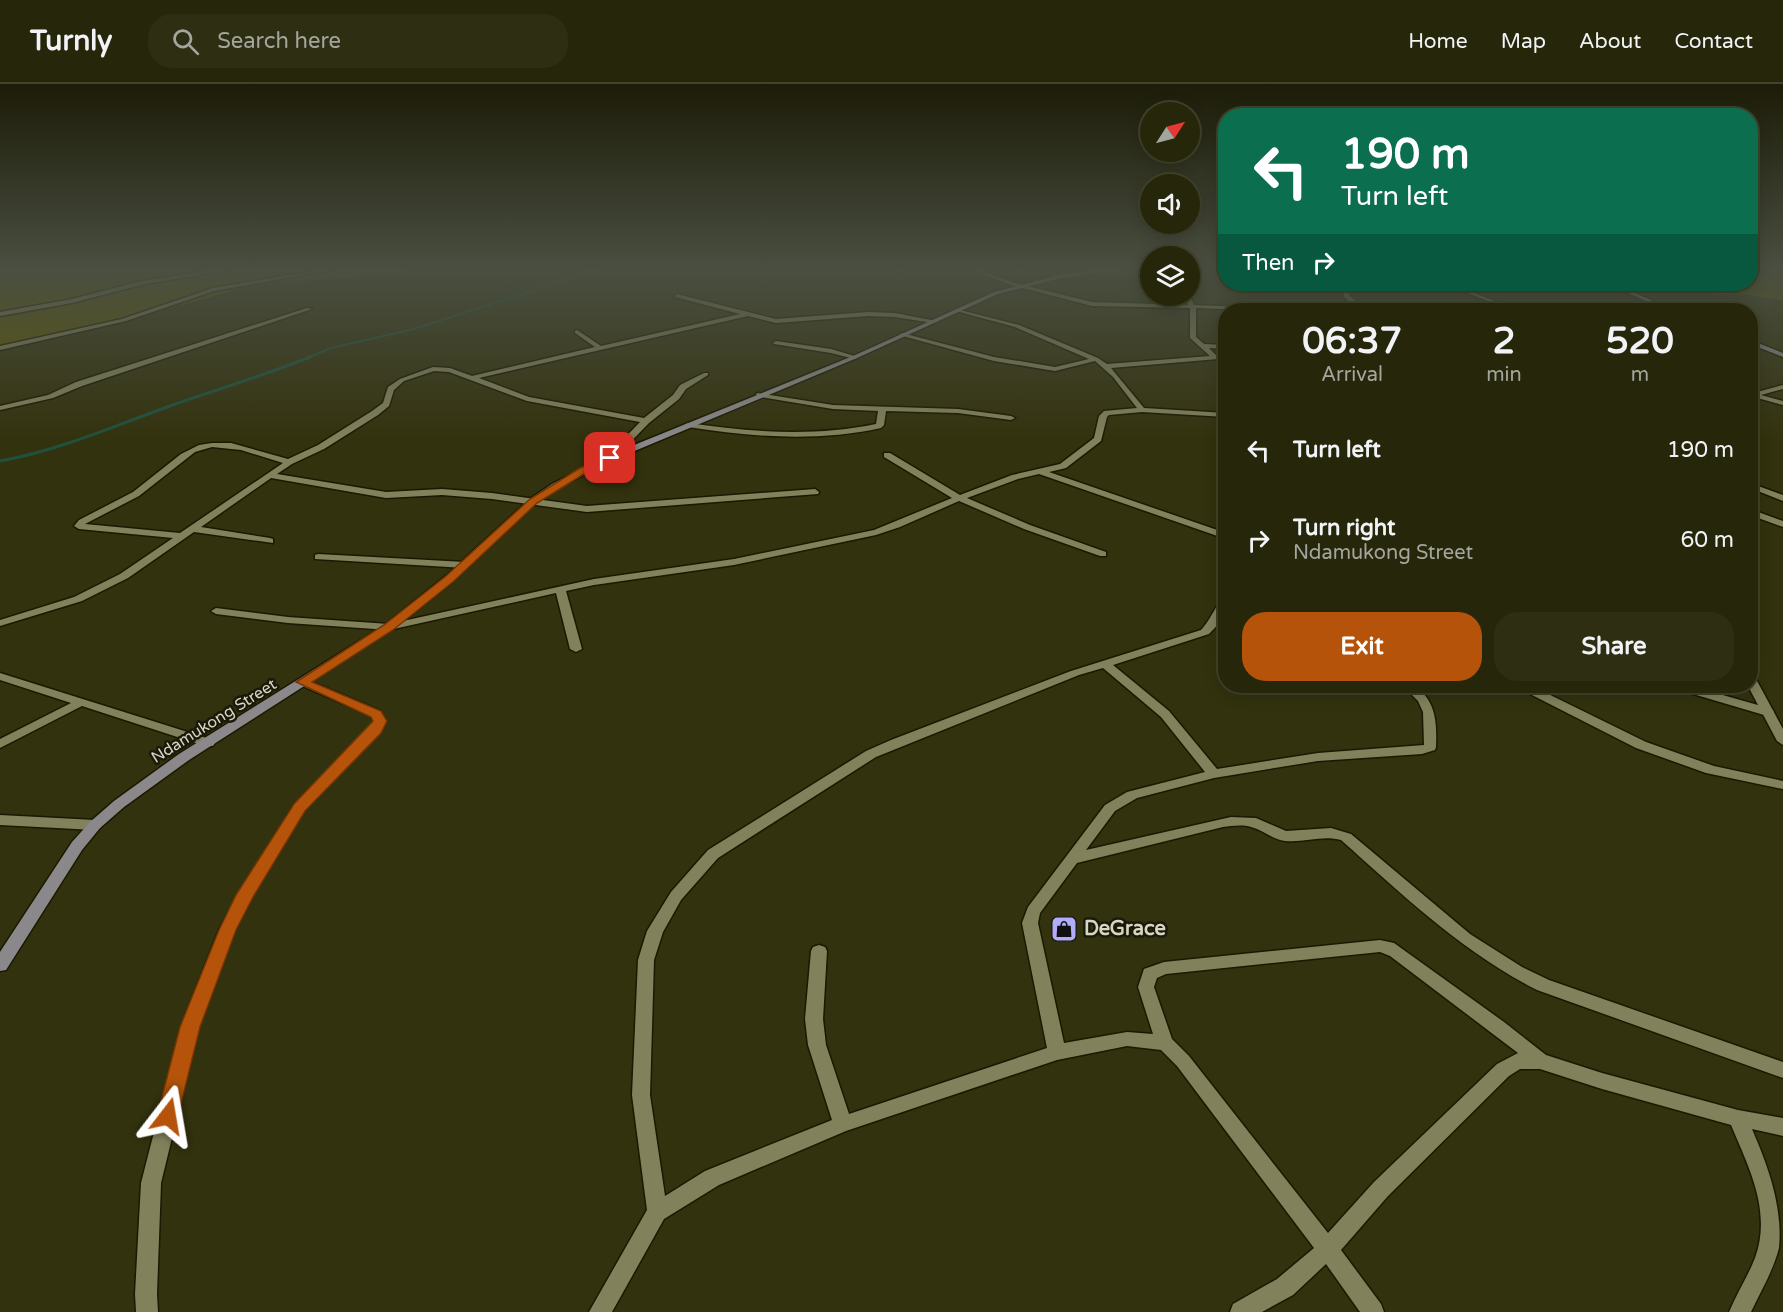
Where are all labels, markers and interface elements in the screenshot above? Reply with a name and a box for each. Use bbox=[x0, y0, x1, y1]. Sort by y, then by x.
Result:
search box bbox=[148, 14, 568, 68]
text: Turnly bbox=[30, 24, 112, 58]
icon: search bbox=[169, 25, 202, 58]
text: Search here bbox=[217, 28, 341, 54]
text: Home bbox=[1408, 29, 1468, 54]
text: Map bbox=[1501, 29, 1546, 54]
text: About bbox=[1579, 29, 1641, 54]
text: Contact bbox=[1674, 29, 1753, 54]
north arrow bbox=[1140, 102, 1200, 162]
map controls bbox=[1140, 102, 1200, 306]
text: 190 m bbox=[1341, 129, 1470, 180]
icon: left bbox=[1242, 132, 1320, 210]
button: sound bbox=[1140, 174, 1200, 234]
text: Turn left bbox=[1341, 180, 1448, 213]
button: layers bbox=[1140, 246, 1200, 306]
icon: right bbox=[1307, 246, 1340, 279]
text: Then bbox=[1242, 250, 1295, 276]
text: 06:37 bbox=[1302, 320, 1402, 363]
text: 2 bbox=[1493, 320, 1515, 363]
text: 520 bbox=[1606, 320, 1674, 363]
text: Arrival bbox=[1321, 363, 1383, 387]
text: min bbox=[1486, 363, 1522, 387]
text: m bbox=[1631, 363, 1649, 387]
pin bbox=[584, 432, 635, 483]
icon: left bbox=[1242, 434, 1275, 467]
text: Turn left bbox=[1293, 437, 1381, 463]
text: 190 m bbox=[1667, 437, 1734, 463]
icon: arrive bbox=[593, 441, 626, 474]
text: Turn right bbox=[1293, 515, 1395, 541]
icon: right bbox=[1242, 524, 1275, 557]
text: 60 m bbox=[1680, 527, 1734, 553]
text: Ndamukong Street bbox=[1293, 541, 1473, 565]
button: Exit bbox=[1242, 612, 1482, 681]
button: Share bbox=[1494, 612, 1734, 681]
street label: Ndamukong Street bbox=[148, 674, 280, 768]
shop icon: DeGrace bbox=[1049, 914, 1079, 944]
place label: DeGrace bbox=[1084, 917, 1166, 941]
position arrow bbox=[136, 1084, 200, 1148]

